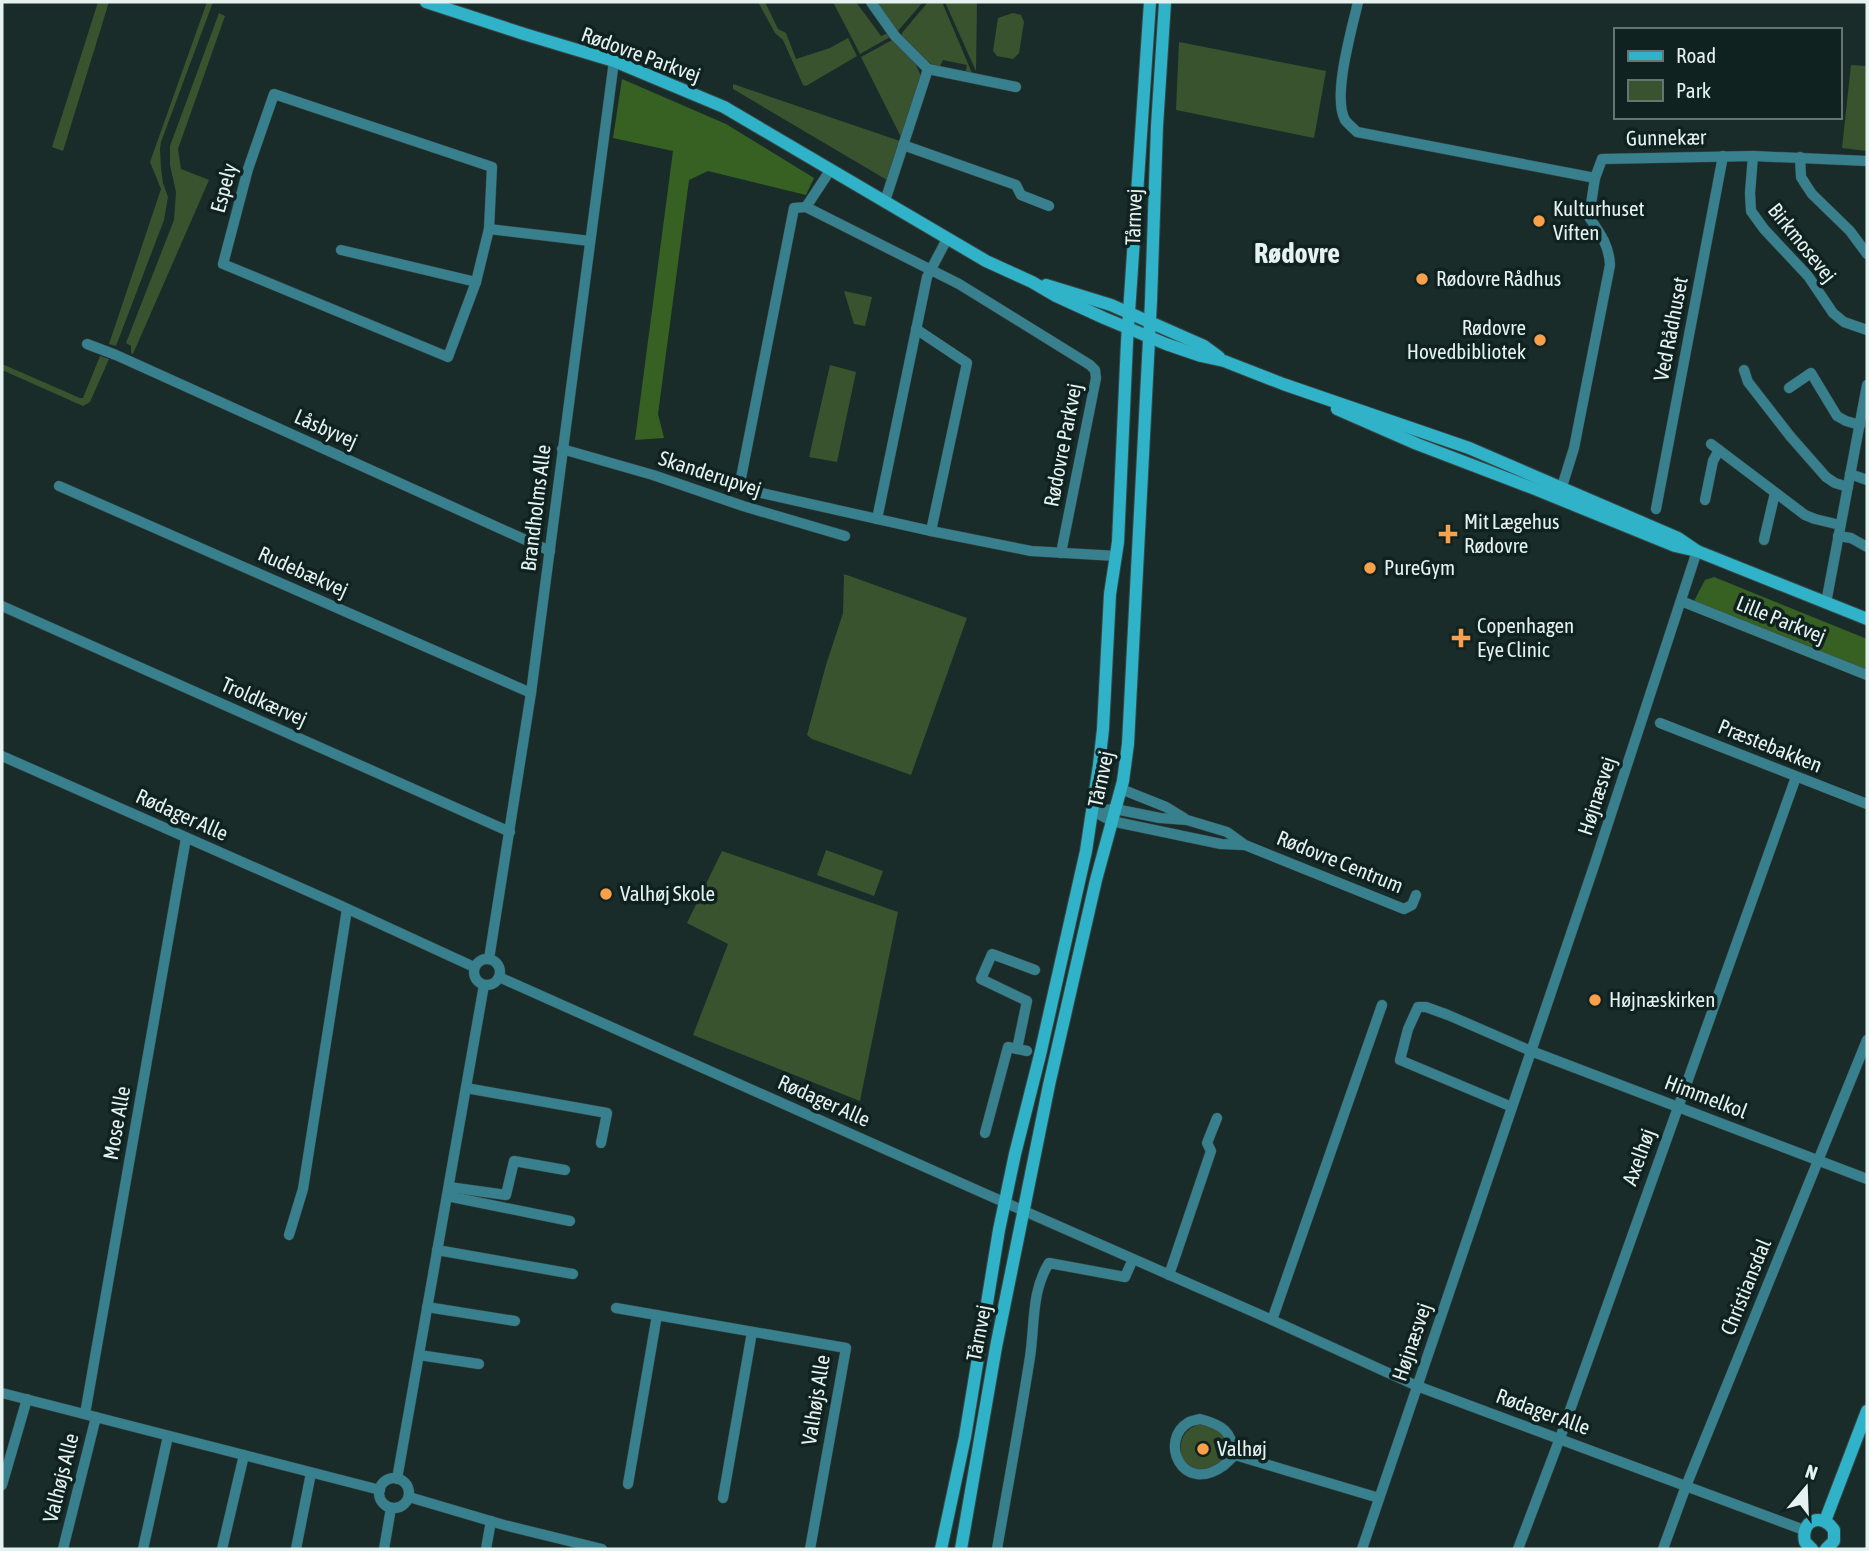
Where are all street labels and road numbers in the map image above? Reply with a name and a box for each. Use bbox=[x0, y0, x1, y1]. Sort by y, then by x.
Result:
street label: Rødovre Parkvej bbox=[578, 21, 704, 87]
street label: Gunnekær bbox=[1626, 124, 1707, 150]
street label: Espely bbox=[205, 160, 241, 215]
street label: Tårnvej bbox=[1120, 188, 1146, 246]
street label: Birkmosevej bbox=[1764, 198, 1842, 287]
street label: Ved Rådhuset bbox=[1648, 275, 1692, 383]
street label: Rødovre Parkvej bbox=[1038, 381, 1086, 509]
street label: Låsbyvej bbox=[291, 404, 362, 453]
street label: Brandholms Alle bbox=[515, 443, 555, 573]
street label: Skanderupvej bbox=[656, 445, 765, 501]
street label: Rudebækvej bbox=[255, 541, 352, 602]
street label: Lille Parkvej bbox=[1733, 590, 1830, 648]
street label: Troldkærvej bbox=[218, 672, 311, 731]
street label: Præstebakken bbox=[1715, 713, 1826, 777]
street label: Tårnvej bbox=[1082, 749, 1118, 809]
street label: Højnæsvej bbox=[1572, 753, 1620, 838]
street label: Rødager Alle bbox=[133, 783, 232, 845]
street label: Rødovre Centrum bbox=[1274, 825, 1407, 897]
street label: Rødager Alle bbox=[775, 1069, 874, 1131]
street label: Himmelkol bbox=[1662, 1069, 1752, 1123]
street label: Mose Alle bbox=[98, 1084, 134, 1162]
street label: Axelhøj bbox=[1617, 1125, 1659, 1188]
street label: Christiansdal bbox=[1715, 1235, 1775, 1338]
street label: Højnæsvej bbox=[1387, 1299, 1436, 1384]
street label: Tårnvej bbox=[961, 1303, 995, 1363]
street label: Valhøjs Alle bbox=[796, 1353, 834, 1447]
street label: Rødager Alle bbox=[1493, 1383, 1594, 1439]
street label: Valhøjs Alle bbox=[37, 1431, 83, 1525]

